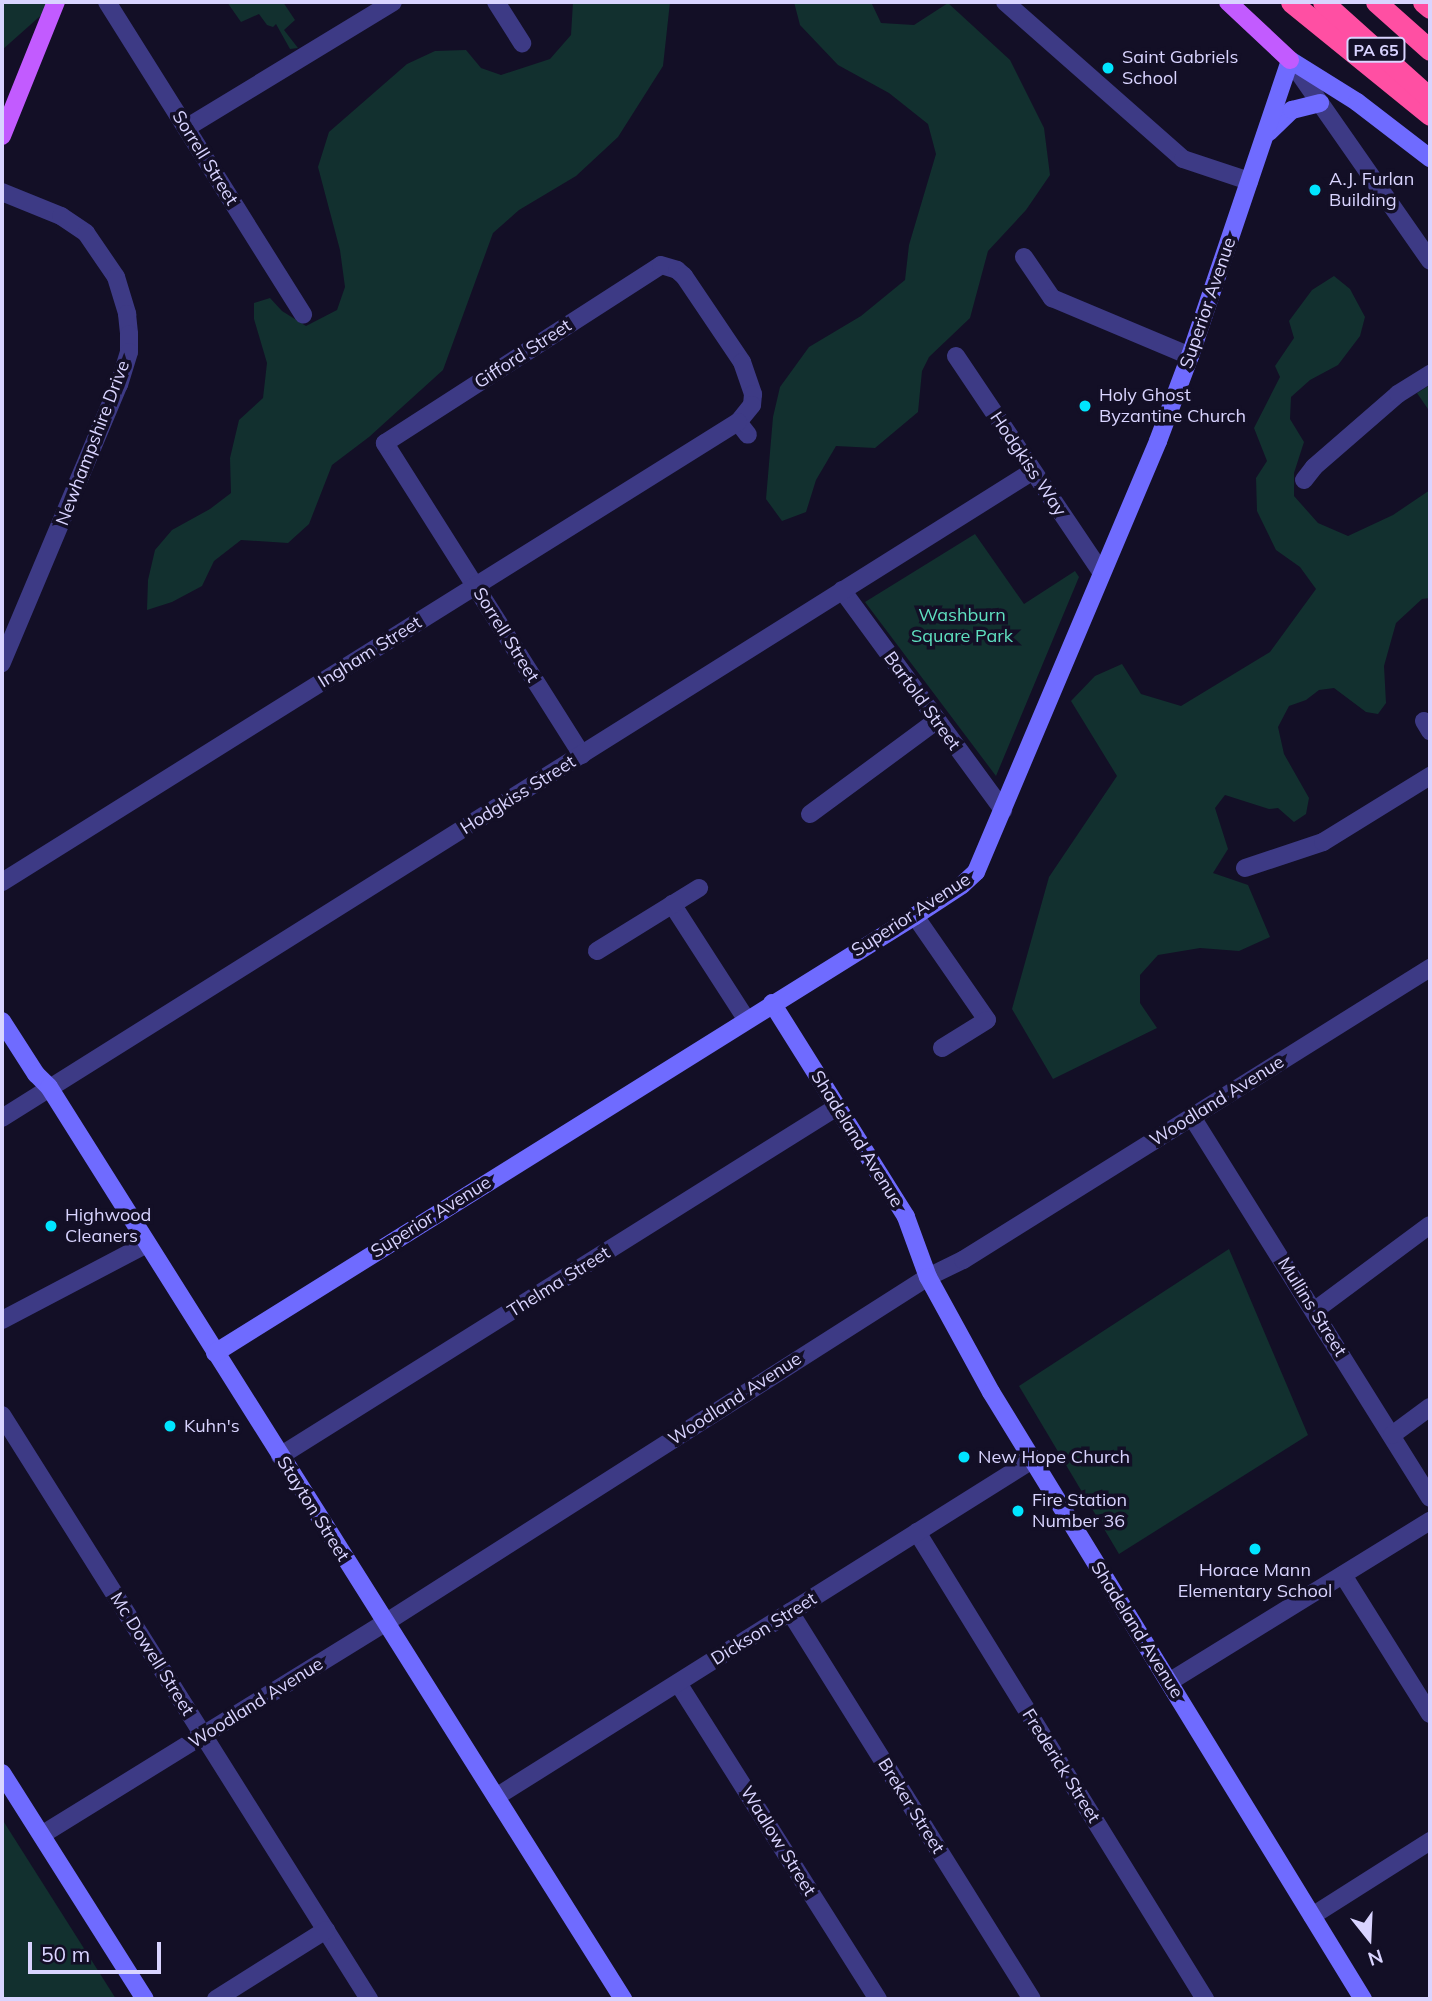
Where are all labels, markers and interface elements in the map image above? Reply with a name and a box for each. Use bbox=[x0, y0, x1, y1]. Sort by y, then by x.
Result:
road number: PA 65 bbox=[1346, 38, 1406, 62]
place label: Saint Gabriels School bbox=[1122, 47, 1238, 90]
marker: Saint Gabriels School bbox=[1100, 60, 1116, 76]
street label: Sorrell Street bbox=[167, 107, 243, 209]
place label: A.J. Furlan Building bbox=[1329, 169, 1414, 212]
marker: A.J. Furlan Building bbox=[1307, 182, 1323, 198]
street label: Superior Avenue bbox=[1175, 235, 1241, 371]
street label: Gifford Street bbox=[471, 315, 575, 393]
street label: Newhampshire Drive bbox=[52, 358, 134, 528]
place label: Holy Ghost Byzantine Church bbox=[1099, 385, 1246, 428]
marker: Holy Ghost Byzantine Church bbox=[1077, 398, 1093, 414]
street label: Hodgkiss Way bbox=[985, 408, 1071, 520]
street label: Sorrell Street bbox=[468, 584, 544, 686]
park label: Washburn Square Park bbox=[911, 605, 1013, 648]
street label: Ingham Street bbox=[314, 612, 426, 692]
street label: Bartold Street bbox=[879, 648, 965, 754]
street label: Hodgkiss Street bbox=[456, 751, 580, 839]
street label: Superior Avenue bbox=[848, 869, 974, 961]
street label: Woodland Avenue bbox=[1146, 1051, 1288, 1151]
street label: Shadeland Avenue bbox=[806, 1067, 908, 1211]
street label: Superior Avenue bbox=[367, 1171, 495, 1263]
place label: Highwood Cleaners bbox=[65, 1205, 151, 1248]
marker: Highwood Cleaners bbox=[43, 1218, 59, 1234]
street label: Thelma Street bbox=[504, 1242, 614, 1322]
street label: Mullins Street bbox=[1273, 1254, 1351, 1360]
street label: Woodland Avenue bbox=[664, 1348, 806, 1450]
place label: Kuhn's bbox=[184, 1415, 240, 1437]
marker: Kuhn's bbox=[162, 1418, 178, 1434]
place label: New Hope Church bbox=[978, 1446, 1130, 1468]
marker: New Hope Church bbox=[956, 1449, 972, 1465]
street label: Stayton Street bbox=[272, 1453, 354, 1565]
place label: Fire Station Number 36 bbox=[1032, 1490, 1127, 1532]
marker: Fire Station Number 36 bbox=[1010, 1503, 1026, 1519]
marker: Horace Mann Elementary School bbox=[1247, 1541, 1263, 1557]
street label: Shadeland Avenue bbox=[1086, 1558, 1188, 1702]
place label: Horace Mann Elementary School bbox=[1178, 1560, 1332, 1602]
street label: Mc Dowell Street bbox=[105, 1588, 199, 1720]
street label: Dickson Street bbox=[707, 1588, 821, 1670]
street label: Woodland Avenue bbox=[185, 1653, 327, 1753]
street label: Frederick Street bbox=[1017, 1705, 1105, 1827]
street label: Breker Street bbox=[873, 1754, 949, 1858]
street label: Wadlow Street bbox=[736, 1782, 820, 1900]
north arrow bbox=[1334, 1903, 1404, 1973]
scale bar bbox=[32, 1927, 164, 1971]
text: 50 m bbox=[41, 1941, 90, 1967]
text: N bbox=[1365, 1944, 1386, 1972]

